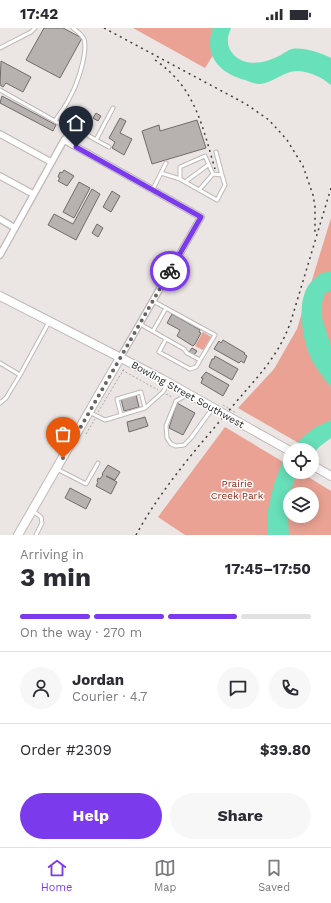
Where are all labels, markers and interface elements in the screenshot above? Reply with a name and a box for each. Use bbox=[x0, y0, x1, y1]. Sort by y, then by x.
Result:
text: 17:42 bbox=[20, 5, 58, 23]
pin bbox=[59, 106, 93, 147]
icon: home bbox=[65, 112, 87, 134]
courier bbox=[150, 251, 190, 291]
icon: bike bbox=[159, 260, 181, 282]
street label: Bowling Street Southwest bbox=[129, 359, 247, 430]
pin bbox=[46, 417, 80, 458]
icon: bag bbox=[52, 423, 74, 445]
map controls bbox=[283, 443, 319, 523]
button: locate bbox=[283, 443, 319, 479]
park label: Prairie Creek Park bbox=[211, 478, 264, 501]
button: layers bbox=[283, 487, 319, 523]
text: Arriving in bbox=[20, 547, 84, 562]
text: 17:45–17:50 bbox=[225, 560, 311, 578]
text: 3 min bbox=[20, 562, 91, 592]
text: On the way · 270 m bbox=[20, 625, 142, 640]
button: person bbox=[20, 667, 62, 709]
button: chat bbox=[217, 667, 259, 709]
button: phone bbox=[269, 667, 311, 709]
text: Jordan bbox=[72, 671, 124, 689]
text: Courier · 4.7 bbox=[72, 689, 147, 704]
text: Order #2309 bbox=[20, 741, 112, 759]
text: $39.80 bbox=[260, 741, 311, 759]
button: Help bbox=[20, 793, 162, 839]
button: Share bbox=[170, 793, 311, 839]
tab: Home bbox=[41, 857, 72, 894]
tab: Map bbox=[154, 857, 176, 894]
tab: Saved bbox=[258, 857, 290, 894]

